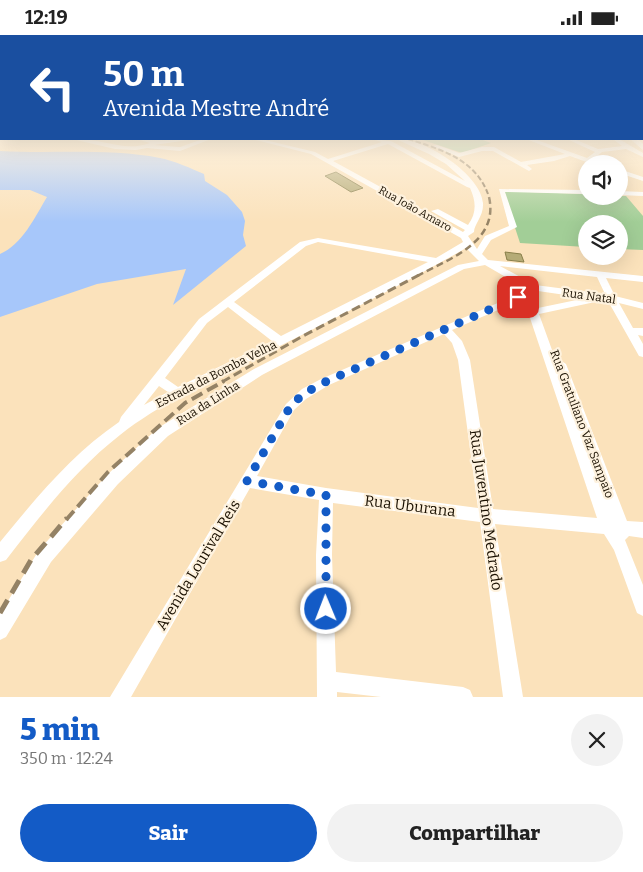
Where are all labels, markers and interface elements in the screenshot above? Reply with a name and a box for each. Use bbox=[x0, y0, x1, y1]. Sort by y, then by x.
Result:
text: 12:19 bbox=[25, 6, 68, 29]
text: 50 m bbox=[103, 53, 184, 95]
icon: left bbox=[20, 55, 85, 120]
text: Avenida Mestre André bbox=[103, 95, 329, 122]
map controls bbox=[578, 155, 628, 265]
button: sound bbox=[578, 155, 628, 205]
street label: Rua João Amaro bbox=[376, 184, 454, 234]
button: layers bbox=[578, 215, 628, 265]
pin bbox=[497, 276, 539, 318]
icon: arrive bbox=[504, 283, 532, 311]
street label: Rua Natal bbox=[561, 285, 617, 307]
street label: Estrada da Bomba Velha bbox=[153, 337, 279, 411]
street label: Rua Gratuliano Vaz Sampaio bbox=[547, 348, 617, 500]
street label: Rua da Linha bbox=[174, 378, 242, 428]
street label: Rua Juventino Medrado bbox=[466, 428, 506, 592]
street label: Rua Uburana bbox=[364, 491, 456, 521]
street label: Avenida Lourival Reis bbox=[152, 497, 244, 633]
position arrow bbox=[299, 582, 351, 634]
text: 5 min bbox=[20, 712, 100, 748]
button: close bbox=[571, 714, 623, 766]
text: 350 m · 12:24 bbox=[20, 749, 113, 768]
button: Sair bbox=[20, 804, 317, 862]
button: Compartilhar bbox=[327, 804, 623, 862]

